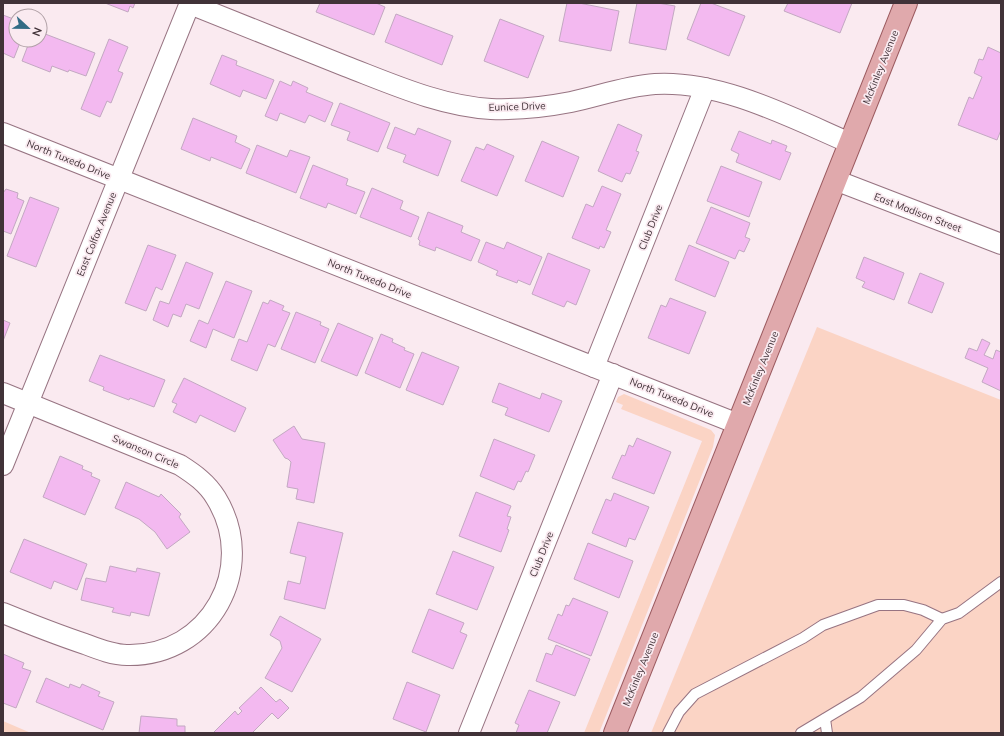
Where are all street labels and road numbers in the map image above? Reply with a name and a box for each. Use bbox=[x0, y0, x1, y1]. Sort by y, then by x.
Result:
street label: McKinley Avenue bbox=[860, 28, 901, 106]
street label: Eunice Drive bbox=[488, 99, 546, 114]
street label: North Tuxedo Drive bbox=[25, 137, 113, 182]
street label: East Colfax Avenue bbox=[74, 190, 119, 278]
street label: East Madison Street bbox=[872, 190, 964, 235]
street label: Club Drive bbox=[635, 203, 665, 252]
street label: North Tuxedo Drive bbox=[326, 256, 414, 301]
street label: McKinley Avenue bbox=[740, 329, 781, 407]
street label: North Tuxedo Drive bbox=[628, 375, 716, 420]
street label: Swanson Circle bbox=[110, 432, 181, 471]
street label: Club Drive bbox=[526, 530, 556, 579]
street label: McKinley Avenue bbox=[620, 630, 661, 708]

